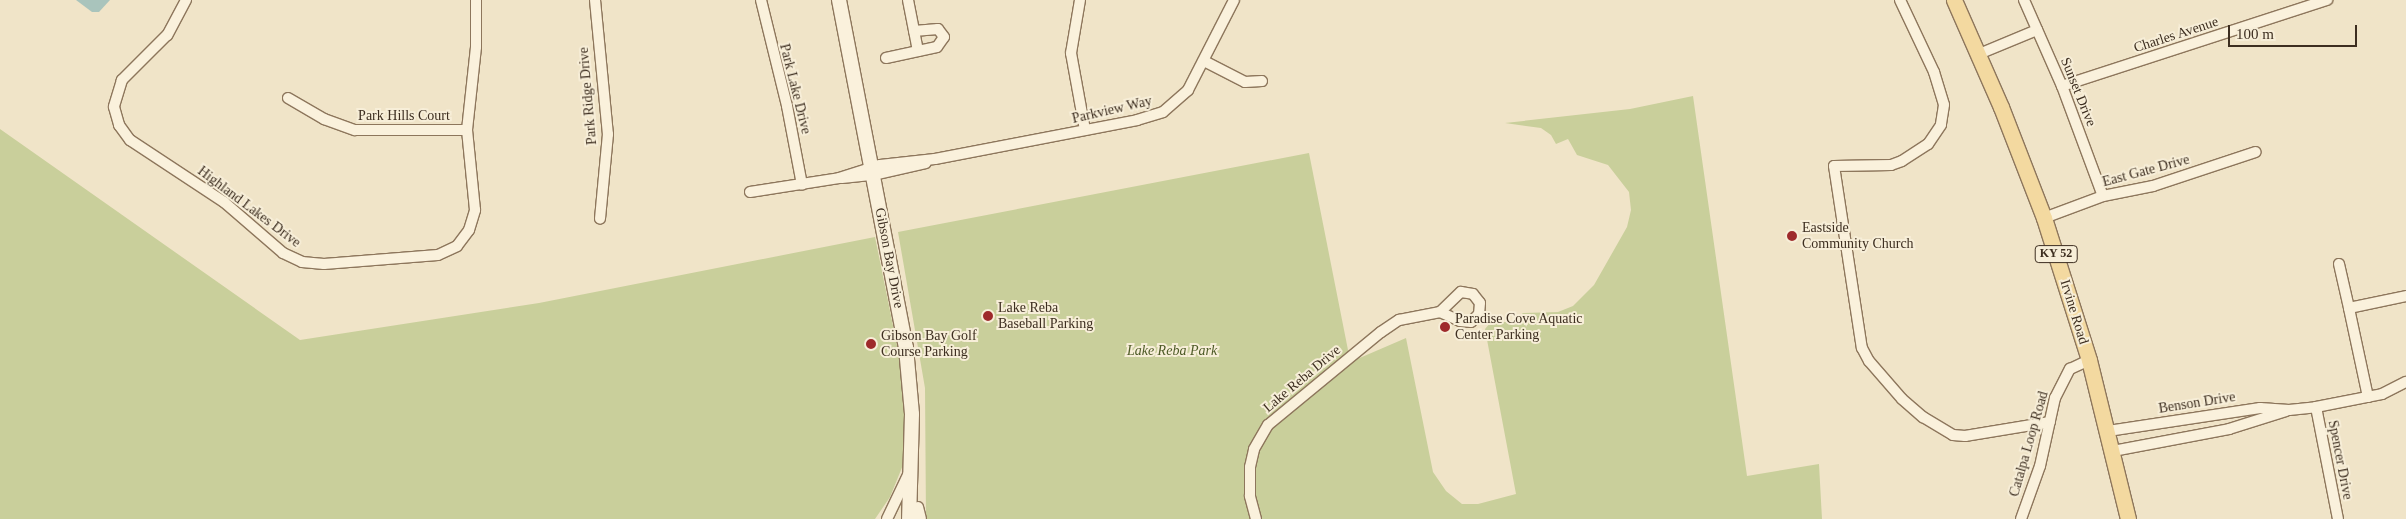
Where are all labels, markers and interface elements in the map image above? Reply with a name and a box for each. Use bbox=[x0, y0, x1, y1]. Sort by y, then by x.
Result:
street label: Charles Avenue bbox=[2131, 13, 2221, 57]
scale bar bbox=[2231, 15, 2360, 47]
text: 100 m bbox=[2236, 26, 2274, 42]
street label: Park Lake Drive bbox=[776, 42, 814, 136]
street label: Park Ridge Drive bbox=[575, 46, 601, 146]
street label: Sunset Drive bbox=[2057, 55, 2099, 129]
street label: Parkview Way bbox=[1070, 93, 1154, 127]
street label: Park Hills Court bbox=[358, 108, 450, 124]
street label: East Gate Drive bbox=[2101, 151, 2191, 191]
street label: Highland Lakes Drive bbox=[194, 163, 304, 251]
street label: Gibson Bay Drive bbox=[871, 206, 907, 310]
place label: Eastside Community Church bbox=[1802, 220, 1914, 252]
marker: Eastside Community Church bbox=[1786, 230, 1798, 242]
road number: KY 52 bbox=[2034, 244, 2078, 264]
street label: Irvine Road bbox=[2056, 278, 2092, 346]
place label: Lake Reba Baseball Parking bbox=[998, 300, 1093, 332]
marker: Lake Reba Baseball Parking bbox=[982, 310, 994, 322]
place label: Paradise Cove Aquatic Center Parking bbox=[1455, 311, 1583, 344]
marker: Paradise Cove Aquatic Center Parking bbox=[1439, 321, 1451, 333]
place label: Gibson Bay Golf Course Parking bbox=[881, 328, 977, 361]
marker: Gibson Bay Golf Course Parking bbox=[865, 338, 877, 350]
street label: Lake Reba Drive bbox=[1260, 342, 1344, 416]
park label: Lake Reba Park bbox=[1127, 343, 1217, 359]
street label: Catalpa Loop Road bbox=[2006, 389, 2052, 499]
street label: Benson Drive bbox=[2157, 389, 2237, 417]
street label: Spencer Drive bbox=[2324, 419, 2356, 501]

